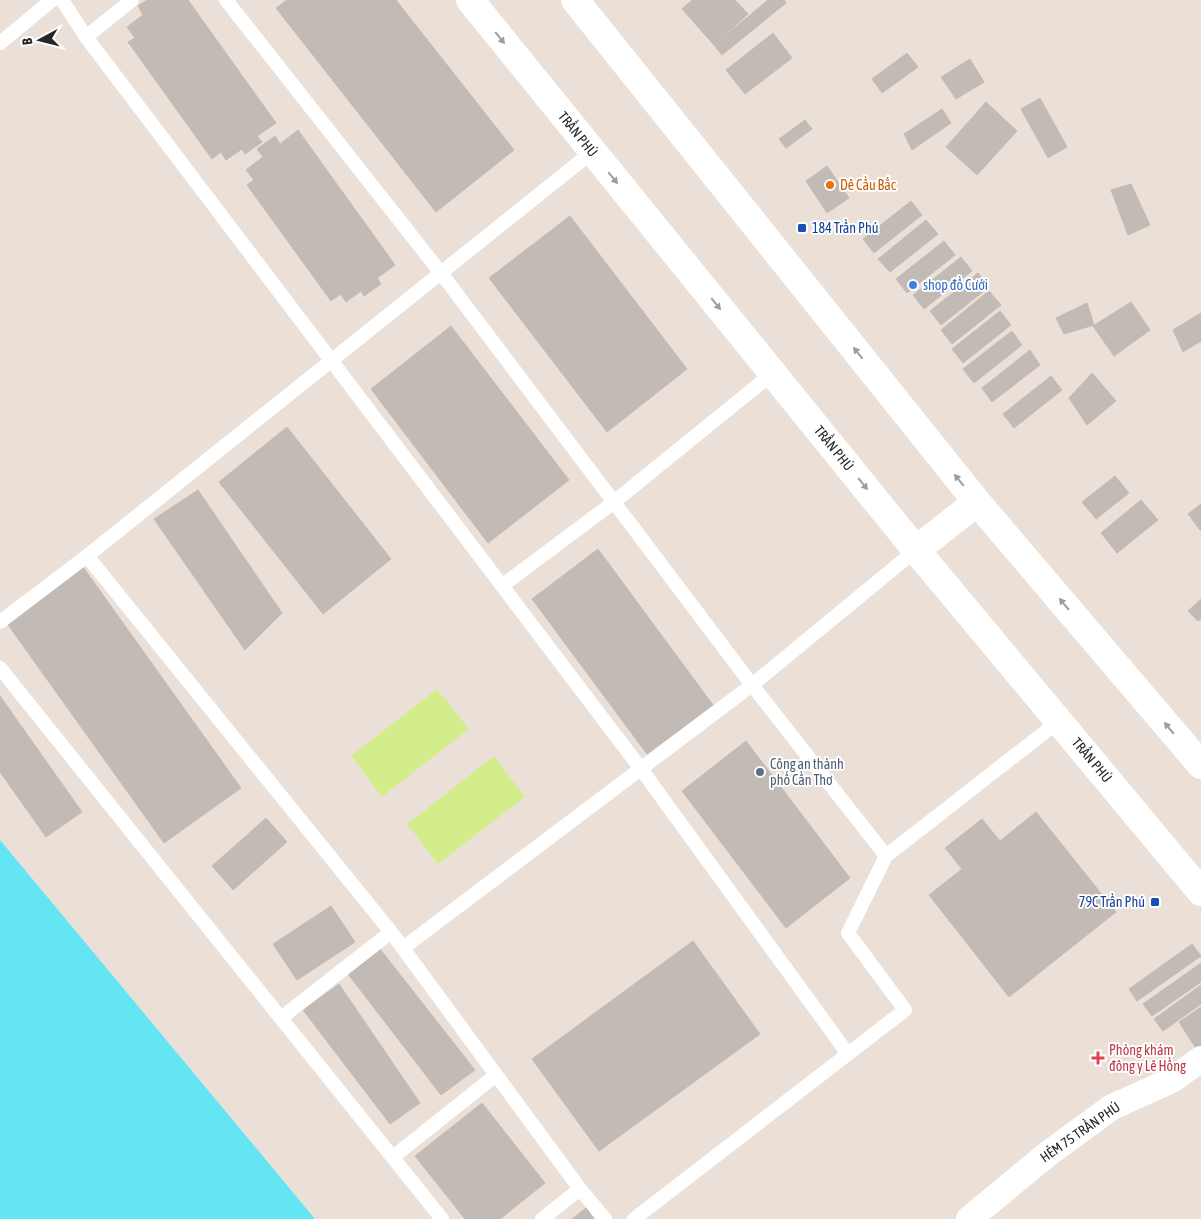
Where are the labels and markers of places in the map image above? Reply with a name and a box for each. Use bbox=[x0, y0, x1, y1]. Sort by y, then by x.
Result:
place label: Dê Cầu Bắc bbox=[840, 176, 897, 193]
marker: Dê Cầu Bắc bbox=[824, 179, 836, 191]
place label: 184 Trần Phú bbox=[812, 219, 878, 236]
marker: 184 Trần Phú bbox=[796, 222, 808, 234]
place label: shop đồ Cưới bbox=[923, 276, 988, 293]
marker: shop đồ Cưới bbox=[907, 279, 919, 291]
place label: Công an thành phố Cần Thơ bbox=[770, 756, 844, 788]
marker: Công an thành phố Cần Thơ bbox=[754, 766, 766, 778]
place label: 79C Trần Phú bbox=[1079, 893, 1145, 910]
marker: 79C Trần Phú bbox=[1149, 896, 1161, 908]
place label: Phòng khám đông y Lê Hồng bbox=[1109, 1042, 1186, 1074]
marker: Phòng khám đông y Lê Hồng bbox=[1091, 1051, 1105, 1065]

